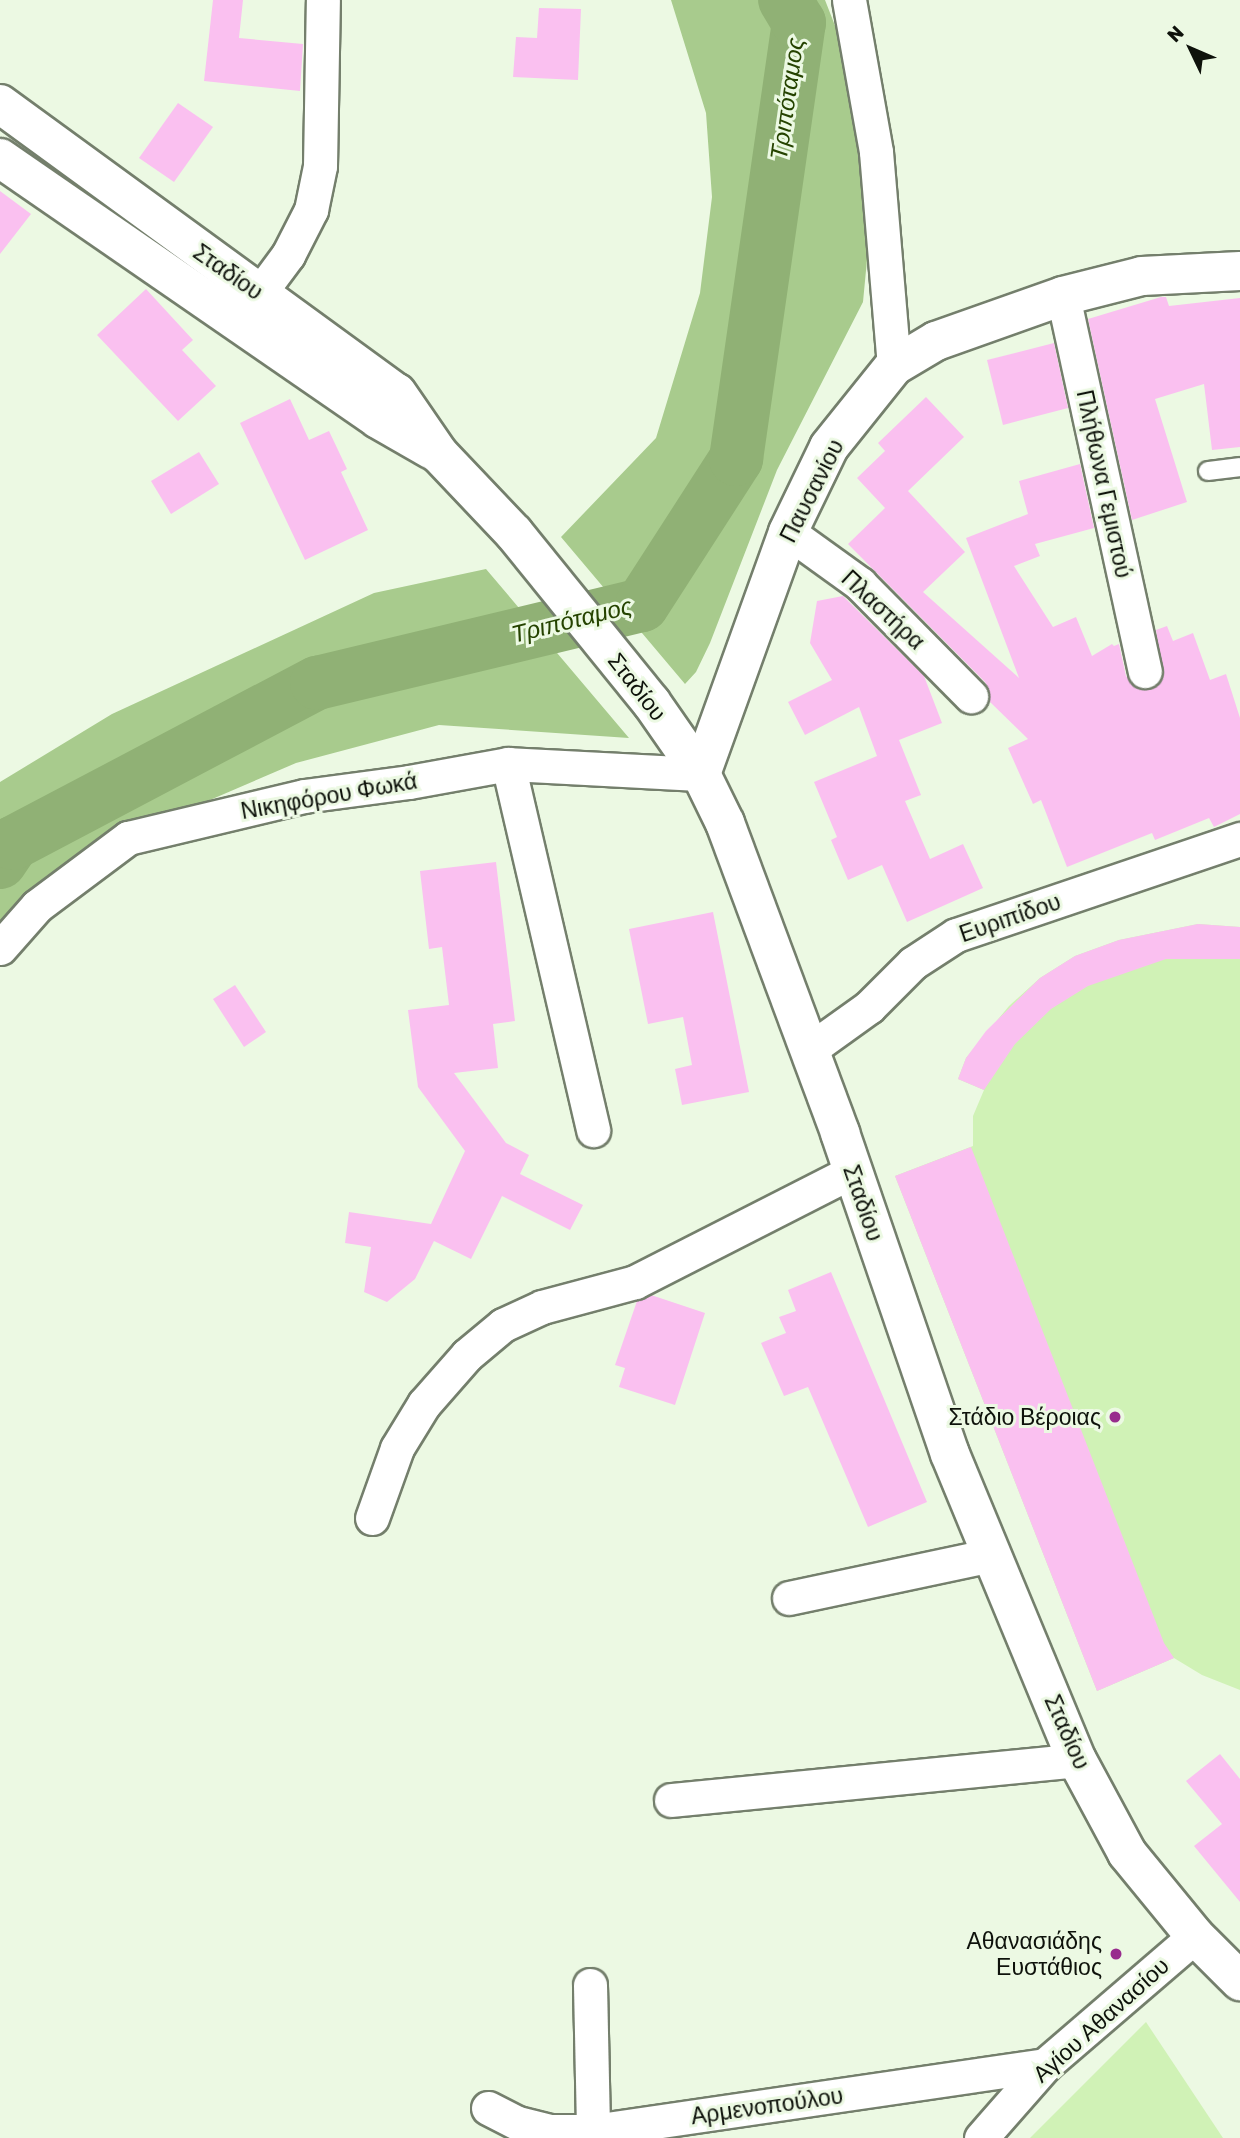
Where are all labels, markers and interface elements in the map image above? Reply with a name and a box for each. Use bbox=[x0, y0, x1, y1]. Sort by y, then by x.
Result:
north arrow bbox=[1156, 14, 1226, 84]
text: N bbox=[1163, 21, 1189, 47]
water label: Τριπόταμος bbox=[765, 36, 811, 162]
street label: Σταδίου bbox=[188, 238, 268, 306]
street label: Πλήθωνα Γεμιστού bbox=[1071, 387, 1137, 581]
street label: Παυσανίου bbox=[774, 435, 850, 547]
street label: Πλαστήρα bbox=[836, 565, 930, 655]
water label: Τριπόταμος bbox=[509, 592, 635, 650]
street label: Σταδίου bbox=[602, 648, 672, 726]
street label: Νικηφόρου Φωκά bbox=[239, 767, 419, 825]
street label: Ευριπίδου bbox=[956, 888, 1064, 948]
street label: Σταδίου bbox=[837, 1161, 889, 1245]
place label: Στάδιο Βέροιας bbox=[949, 1403, 1101, 1431]
marker: Στάδιο Βέροιας bbox=[1107, 1409, 1123, 1425]
street label: Σταδίου bbox=[1038, 1691, 1096, 1773]
place label: Αθανασιάδης Ευστάθιος bbox=[966, 1927, 1102, 1981]
marker: Αθανασιάδης Ευστάθιος bbox=[1108, 1946, 1124, 1962]
street label: Αγίου Αθανασίου bbox=[1027, 1952, 1175, 2088]
street label: Αρμενοπούλου bbox=[689, 2082, 845, 2130]

